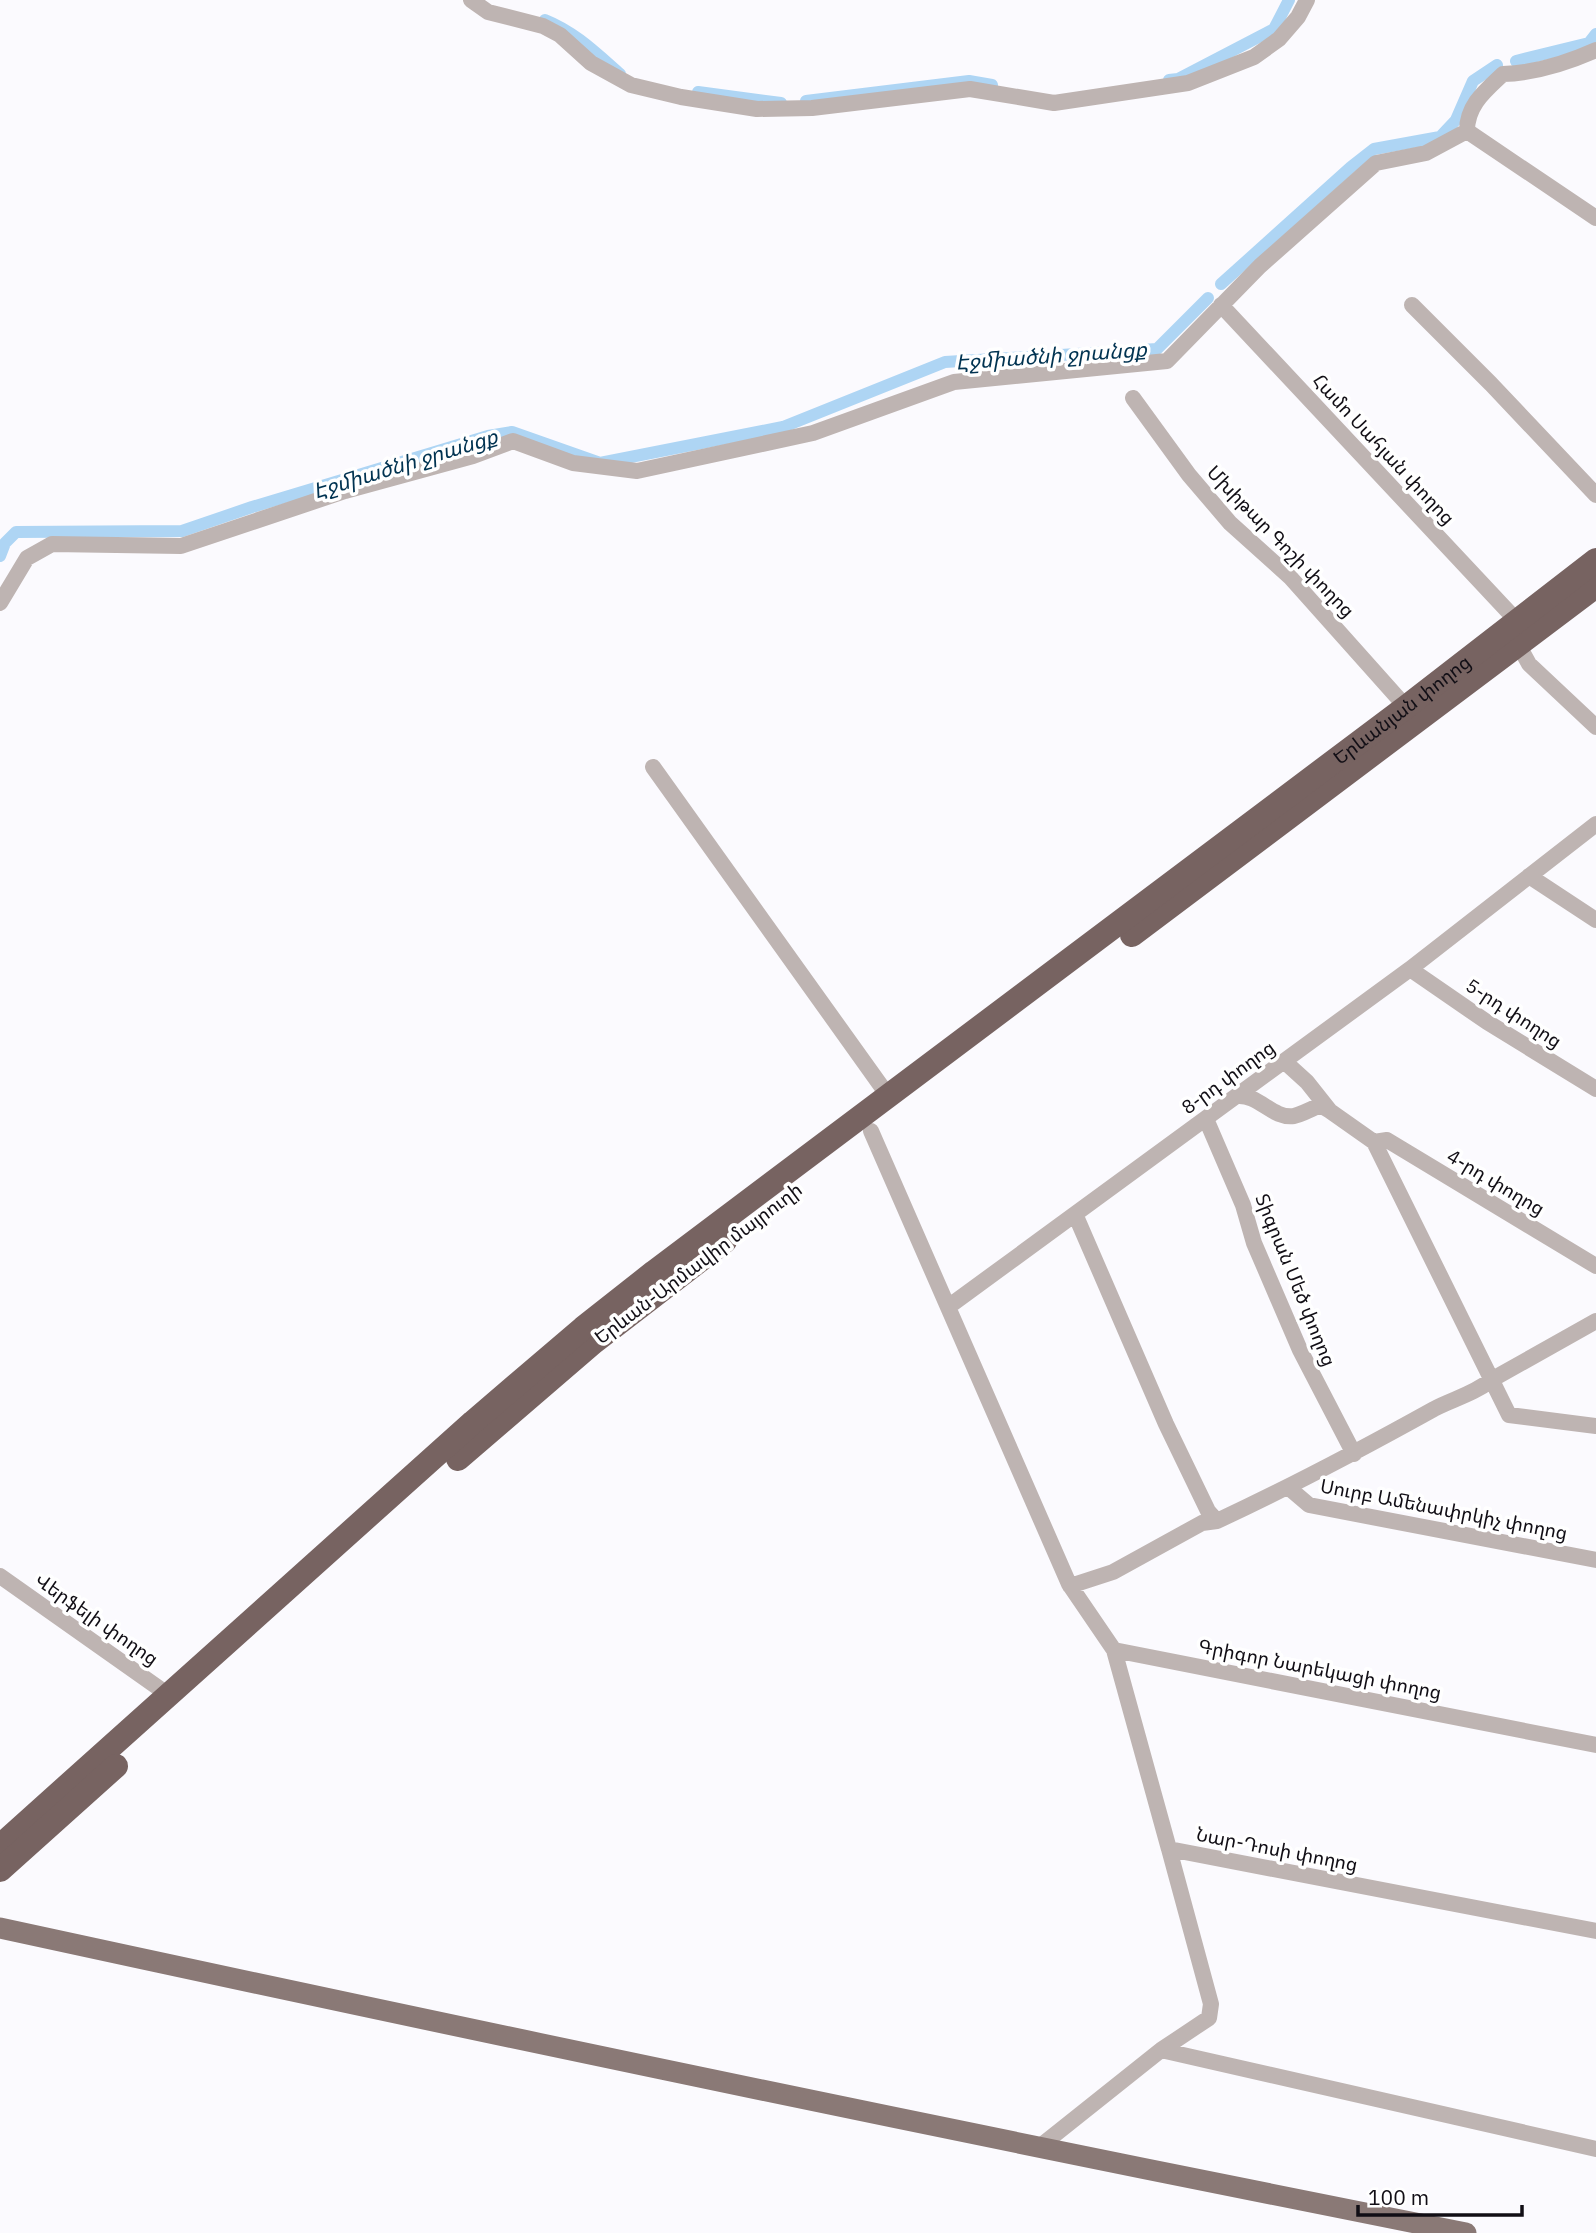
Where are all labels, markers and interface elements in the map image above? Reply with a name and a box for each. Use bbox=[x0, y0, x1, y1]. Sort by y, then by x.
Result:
water label: Էջմիածնի ջրանցք bbox=[954, 334, 1149, 376]
street label: Համո Սահյան փողոց bbox=[1308, 369, 1460, 529]
water label: Էջմիածնի ջրանցք bbox=[309, 421, 502, 504]
street label: Մխիթար Գոշի փողոց bbox=[1202, 460, 1360, 622]
street label: Երևանյան փողոց bbox=[1328, 650, 1475, 770]
street label: 5-րդ փողոց bbox=[1461, 973, 1567, 1053]
street label: 8-րդ փողոց bbox=[1177, 1035, 1279, 1119]
street label: 4-րդ փողոց bbox=[1443, 1143, 1549, 1221]
street label: Երևան-Արմավիր մայրուղի bbox=[589, 1177, 807, 1349]
street label: Տիգրան Մեծ փողոց bbox=[1250, 1190, 1342, 1370]
street label: Սուրբ Ամենափրկիչ փողոց bbox=[1318, 1473, 1570, 1545]
street label: Վերֆելի փողոց bbox=[31, 1568, 163, 1670]
street label: Գրիգոր Նարեկացի փողոց bbox=[1196, 1634, 1444, 1704]
street label: Նար-Դոսի փողոց bbox=[1194, 1822, 1360, 1876]
scale bar bbox=[1358, 2174, 1522, 2218]
text: 100 m bbox=[1368, 2183, 1429, 2211]

